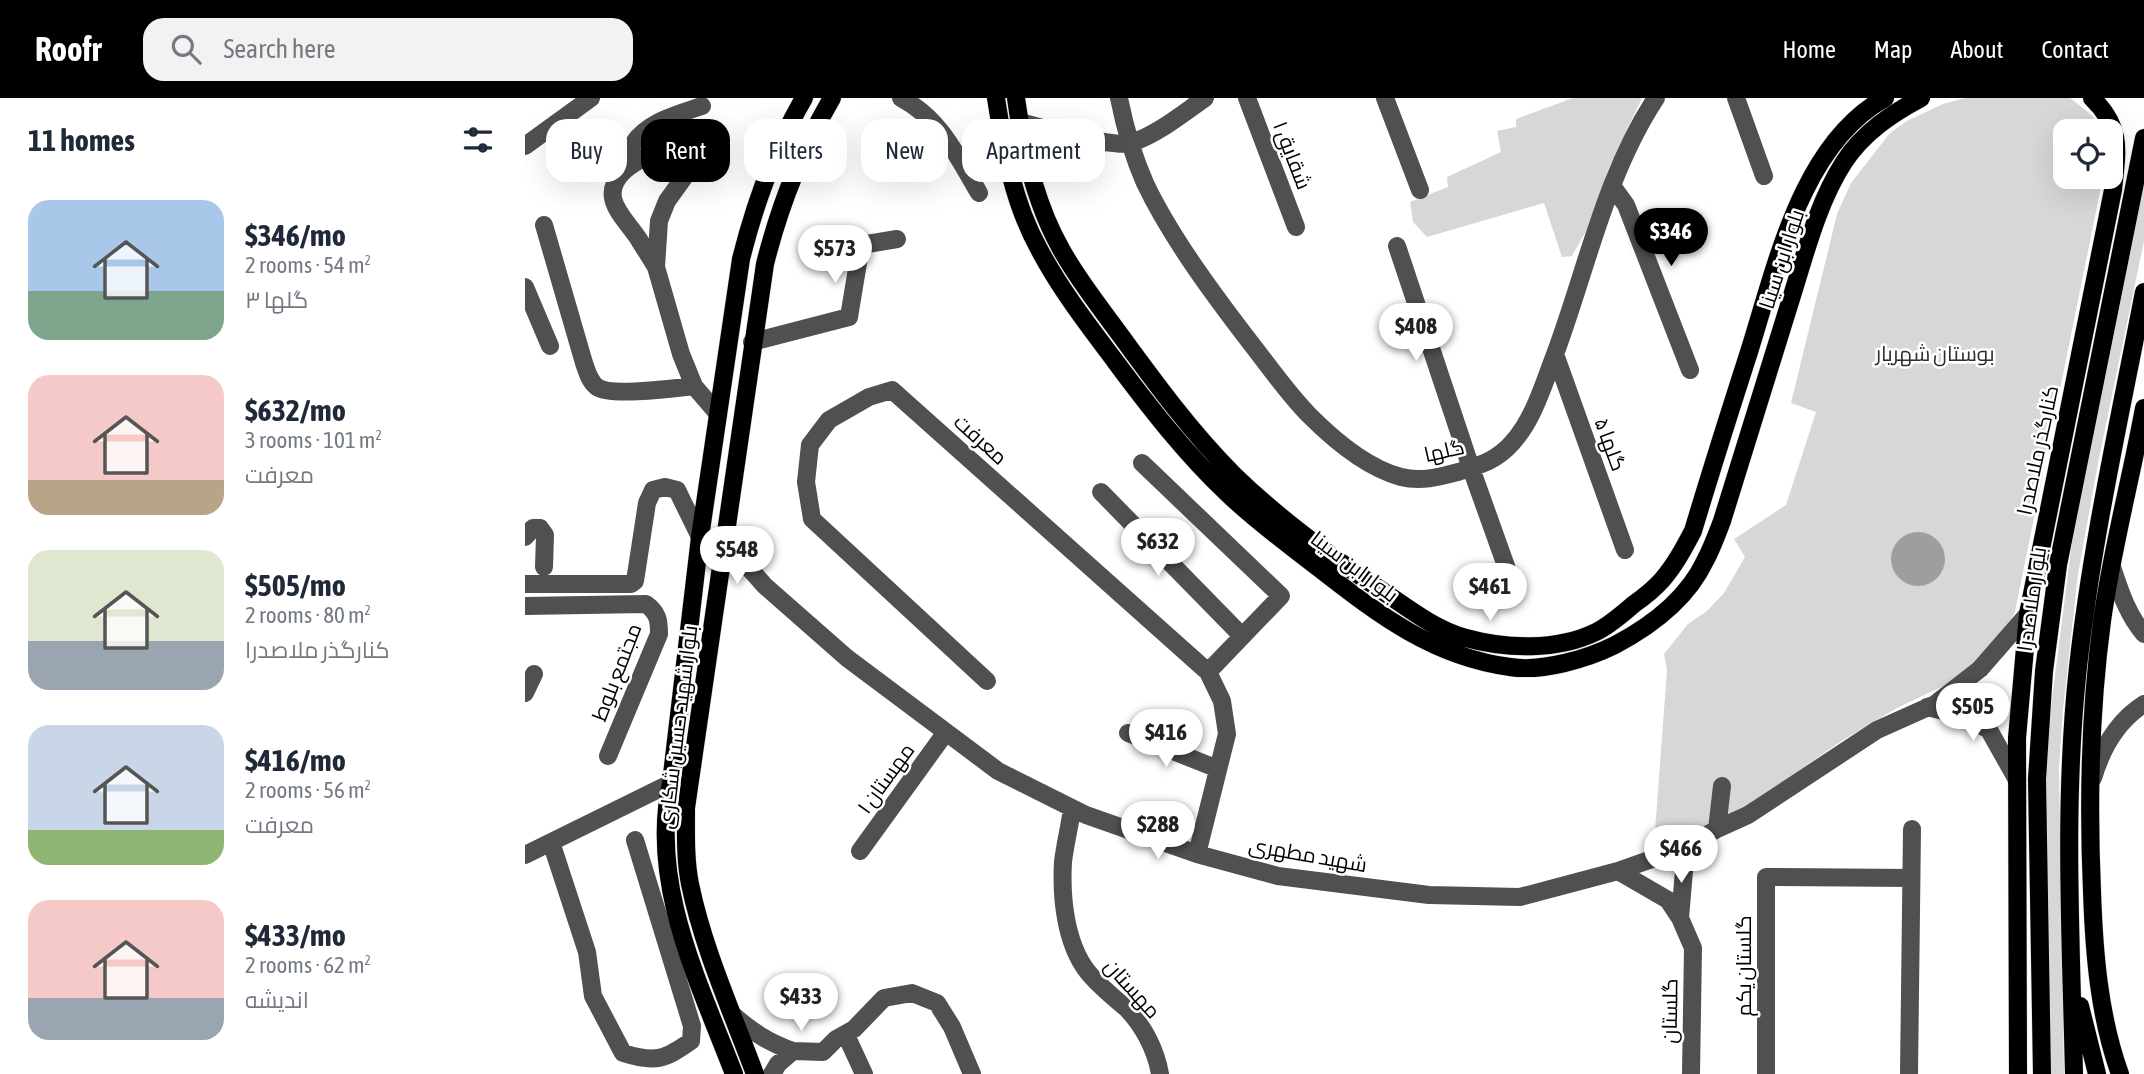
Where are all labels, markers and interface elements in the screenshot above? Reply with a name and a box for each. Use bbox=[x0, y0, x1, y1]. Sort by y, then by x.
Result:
search box bbox=[143, 18, 633, 81]
text: Roofr bbox=[35, 30, 101, 68]
icon: search bbox=[167, 30, 205, 68]
text: Search here bbox=[223, 34, 336, 64]
text: Home bbox=[1782, 36, 1836, 63]
text: Map bbox=[1874, 36, 1912, 63]
text: About bbox=[1950, 36, 2003, 63]
text: Contact bbox=[2041, 36, 2109, 63]
street label: شقایق ۱ bbox=[1267, 118, 1317, 193]
chip: Buy bbox=[546, 119, 627, 182]
chip: Rent bbox=[641, 119, 730, 182]
chip: Filters bbox=[744, 119, 847, 182]
chip: New bbox=[861, 119, 948, 182]
chip: Apartment bbox=[962, 119, 1105, 182]
map controls bbox=[2053, 119, 2123, 189]
button: locate bbox=[2053, 119, 2123, 189]
icon: filters bbox=[459, 121, 497, 159]
text: 11 homes bbox=[28, 123, 135, 157]
street label: بلوار ابن سینا bbox=[1754, 206, 1810, 312]
pin: $346 bbox=[1630, 208, 1712, 268]
text: $346/mo bbox=[245, 218, 346, 252]
text: $346 bbox=[1650, 218, 1692, 244]
pin: $573 bbox=[794, 226, 876, 285]
icon: home bbox=[84, 228, 168, 312]
text: $573 bbox=[814, 235, 856, 261]
text: 2 rooms · 54 m² bbox=[245, 252, 371, 278]
text: گلها ۳ bbox=[245, 287, 308, 313]
pin: $408 bbox=[1375, 303, 1457, 363]
text: $408 bbox=[1395, 313, 1437, 339]
park label: بوستان شهریار bbox=[1874, 341, 1995, 367]
street label: کنارگذر ملاصدرا bbox=[2012, 383, 2063, 517]
text: $632/mo bbox=[245, 393, 346, 427]
icon: home bbox=[84, 403, 168, 487]
street label: معرفت bbox=[949, 409, 1012, 470]
street label: گلها ۵ bbox=[1588, 414, 1632, 475]
text: 3 rooms · 101 m² bbox=[245, 427, 382, 453]
street label: گلها bbox=[1421, 434, 1467, 468]
text: معرفت bbox=[245, 462, 314, 488]
pin: $632 bbox=[1117, 518, 1199, 578]
street label: بلوار ابن سینا bbox=[1305, 525, 1403, 608]
pin: $548 bbox=[696, 526, 778, 586]
text: $632 bbox=[1137, 528, 1179, 554]
text: $548 bbox=[716, 536, 758, 562]
street label: بلوار ملاصدرا bbox=[2012, 545, 2051, 653]
pin: $461 bbox=[1449, 564, 1531, 623]
text: $505/mo bbox=[245, 568, 346, 602]
text: $461 bbox=[1469, 573, 1511, 599]
icon: home bbox=[84, 578, 168, 662]
text: 2 rooms · 80 m² bbox=[245, 602, 371, 628]
street label: مجتمع بلوط bbox=[586, 620, 648, 725]
street label: بلوار شهید حسین شکاری bbox=[653, 624, 703, 830]
text: کنارگذر ملاصدرا bbox=[245, 637, 390, 663]
pin: $505 bbox=[1932, 684, 2014, 743]
text: $505 bbox=[1952, 693, 1994, 719]
pin: $416 bbox=[1125, 710, 1207, 769]
text: $416 bbox=[1145, 719, 1187, 745]
street label: مهستان ۱ bbox=[851, 738, 920, 819]
text: $416/mo bbox=[245, 743, 346, 777]
icon: home bbox=[84, 753, 168, 837]
text: 2 rooms · 56 m² bbox=[245, 777, 371, 803]
pin: $288 bbox=[1117, 802, 1199, 861]
text: $288 bbox=[1137, 811, 1179, 837]
text: معرفت bbox=[245, 812, 314, 838]
pin: $466 bbox=[1640, 826, 1722, 885]
street label: شهید مطهری bbox=[1247, 832, 1369, 878]
text: $466 bbox=[1660, 835, 1702, 861]
street label: گلستان یکم bbox=[1731, 915, 1758, 1017]
text: $433/mo bbox=[245, 918, 346, 952]
icon: home bbox=[84, 928, 168, 1012]
text: 2 rooms · 62 m² bbox=[245, 952, 371, 978]
street label: مهستان bbox=[1099, 953, 1166, 1024]
pin: $433 bbox=[760, 974, 842, 1033]
street label: گلستان bbox=[1656, 978, 1684, 1044]
text: $433 bbox=[780, 983, 822, 1009]
text: اندیشه bbox=[245, 987, 309, 1013]

